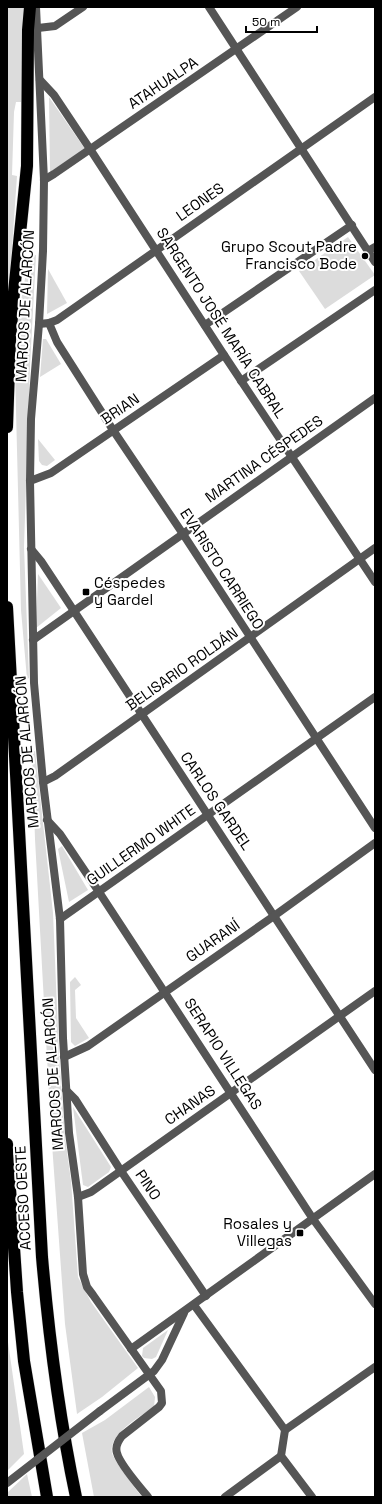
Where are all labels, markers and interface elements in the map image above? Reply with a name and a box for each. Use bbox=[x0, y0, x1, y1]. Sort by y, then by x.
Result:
scale bar bbox=[246, 8, 317, 34]
text: 50 m bbox=[252, 14, 280, 30]
street label: ATAHUALPA bbox=[124, 52, 202, 113]
street label: LEONES bbox=[172, 178, 227, 225]
street label: SARGENTO JOSÉ MARÍA CABRAL bbox=[153, 224, 290, 422]
street label: MARCOS DE ALARCÓN bbox=[11, 229, 38, 383]
place label: Grupo Scout Padre Francisco Bode bbox=[221, 237, 357, 273]
marker: Grupo Scout Padre Francisco Bode bbox=[360, 251, 370, 261]
street label: BRIAN bbox=[97, 389, 143, 428]
street label: MARTINA CÉSPEDES bbox=[201, 411, 326, 506]
street label: EVARISTO CARRIEGO bbox=[176, 505, 269, 633]
place label: Céspedes y Gardel bbox=[94, 573, 165, 609]
marker: Céspedes y Gardel bbox=[81, 587, 91, 597]
street label: BELISARIO ROLDÁN bbox=[122, 623, 242, 714]
street label: MARCOS DE ALARCÓN bbox=[10, 675, 43, 829]
street label: CARLOS GARDEL bbox=[176, 748, 256, 854]
street label: GUILLERMO WHITE bbox=[83, 800, 199, 889]
street label: GUARANÍ bbox=[182, 915, 244, 966]
street label: SERAPIO VILLEGAS bbox=[180, 994, 267, 1113]
street label: MARCOS DE ALARCÓN bbox=[38, 997, 67, 1151]
street label: CHANAS bbox=[161, 1080, 219, 1129]
street label: ACCESO OESTE bbox=[10, 1145, 35, 1251]
street label: PINO bbox=[131, 1166, 165, 1204]
place label: Rosales y Villegas bbox=[223, 1214, 292, 1250]
marker: Rosales y Villegas bbox=[295, 1228, 305, 1238]

